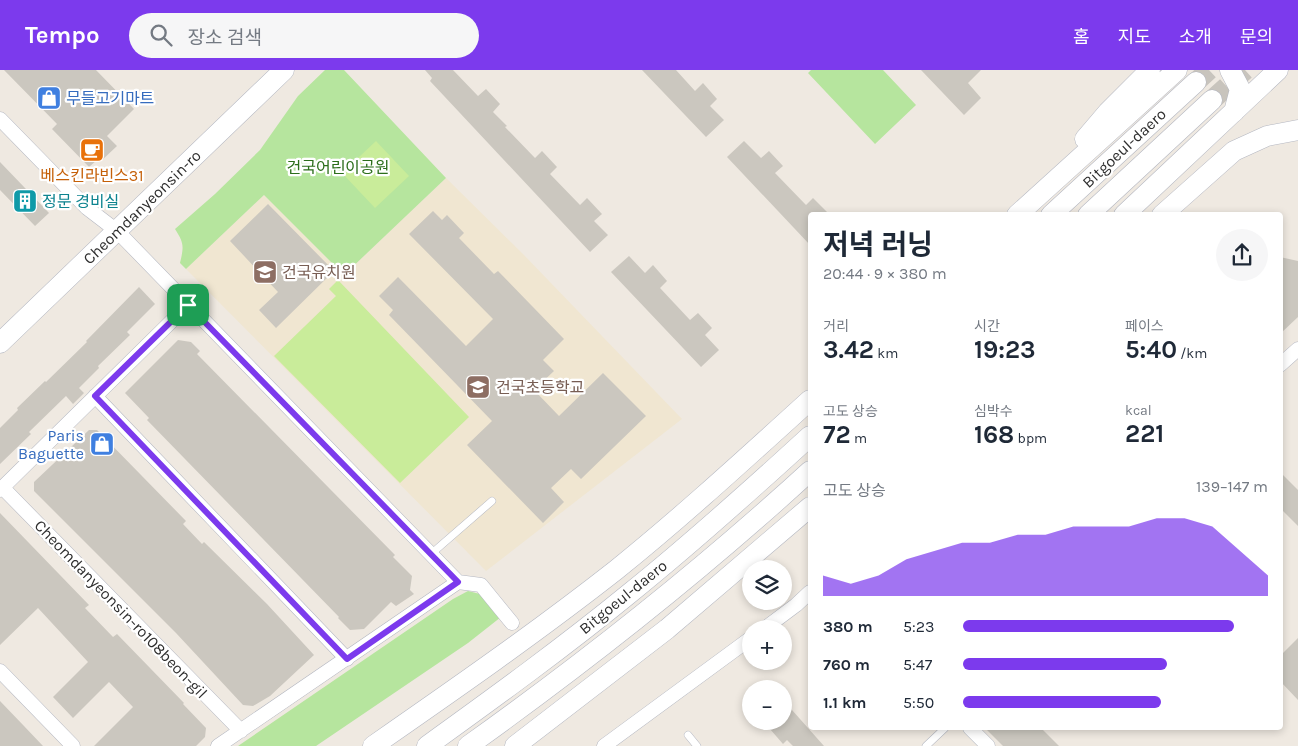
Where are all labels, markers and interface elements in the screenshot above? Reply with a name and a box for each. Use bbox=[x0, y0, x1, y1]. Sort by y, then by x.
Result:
search box bbox=[129, 13, 479, 58]
text: Tempo bbox=[25, 21, 99, 49]
icon: search bbox=[147, 21, 175, 49]
text: 홈 bbox=[1073, 26, 1090, 48]
text: 지도 bbox=[1118, 26, 1151, 48]
text: 소개 bbox=[1179, 26, 1212, 48]
text: 문의 bbox=[1240, 26, 1273, 48]
text: 장소 검색 bbox=[187, 27, 262, 49]
shop icon: 무들고기마트 bbox=[36, 85, 62, 111]
place label: 무들고기마트 bbox=[66, 89, 154, 108]
street label: Bitgoeul-daero bbox=[1078, 104, 1170, 192]
cafe icon: 베스킨라빈스31 bbox=[79, 137, 105, 163]
street label: Cheomdanyeonsin-ro bbox=[79, 146, 205, 268]
park label: 건국어린이공원 bbox=[286, 158, 390, 177]
place label: 베스킨라빈스31 bbox=[40, 166, 144, 185]
building icon: 정문 경비실 bbox=[12, 188, 38, 214]
place label: 정문 경비실 bbox=[42, 192, 119, 211]
text: 저녁 러닝 bbox=[823, 228, 933, 261]
button: share bbox=[1216, 229, 1268, 281]
school or university icon: 건국유치원 bbox=[252, 259, 278, 285]
place label: 건국유치원 bbox=[282, 263, 356, 282]
text: 20:44 · 9 × 380 m bbox=[823, 264, 947, 283]
pin bbox=[167, 284, 209, 326]
icon: arrive bbox=[174, 291, 202, 319]
text: 거리 bbox=[823, 318, 849, 335]
text: 시간 bbox=[974, 318, 1000, 335]
text: 페이스 bbox=[1125, 318, 1164, 335]
text: 3.42 bbox=[823, 335, 874, 364]
text: 19:23 bbox=[974, 335, 1036, 364]
text: 5:40 bbox=[1125, 335, 1177, 364]
text: km bbox=[874, 345, 898, 362]
text: /km bbox=[1177, 345, 1207, 362]
school or university icon: 건국초등학교 bbox=[465, 374, 491, 400]
place label: 건국초등학교 bbox=[496, 378, 584, 397]
text: kcal bbox=[1125, 402, 1152, 419]
text: 고도 상승 bbox=[823, 403, 878, 420]
text: 심박수 bbox=[974, 403, 1013, 420]
text: 221 bbox=[1125, 419, 1164, 448]
text: 72 bbox=[823, 420, 851, 449]
text: 168 bbox=[974, 420, 1014, 449]
place label: Paris Baguette bbox=[18, 426, 84, 463]
text: m bbox=[851, 430, 867, 447]
text: bpm bbox=[1014, 430, 1047, 447]
shop icon: Paris Baguette bbox=[89, 431, 115, 457]
text: 139–147 m bbox=[1196, 477, 1268, 496]
text: 고도 상승 bbox=[823, 481, 886, 500]
street label: Cheomdanyeonsin-ro108beon-gil bbox=[30, 516, 212, 702]
street label: Bitgoeul-daero bbox=[575, 556, 671, 638]
map controls bbox=[742, 560, 792, 730]
button: layers bbox=[742, 560, 792, 610]
text: 380 m bbox=[823, 617, 873, 636]
text: 5:23 bbox=[903, 617, 934, 636]
button: + bbox=[742, 620, 792, 670]
text: 760 m bbox=[823, 655, 870, 674]
text: 5:47 bbox=[903, 655, 932, 674]
button: − bbox=[742, 680, 792, 730]
text: 1.1 km bbox=[823, 693, 867, 712]
text: 5:50 bbox=[903, 693, 934, 712]

